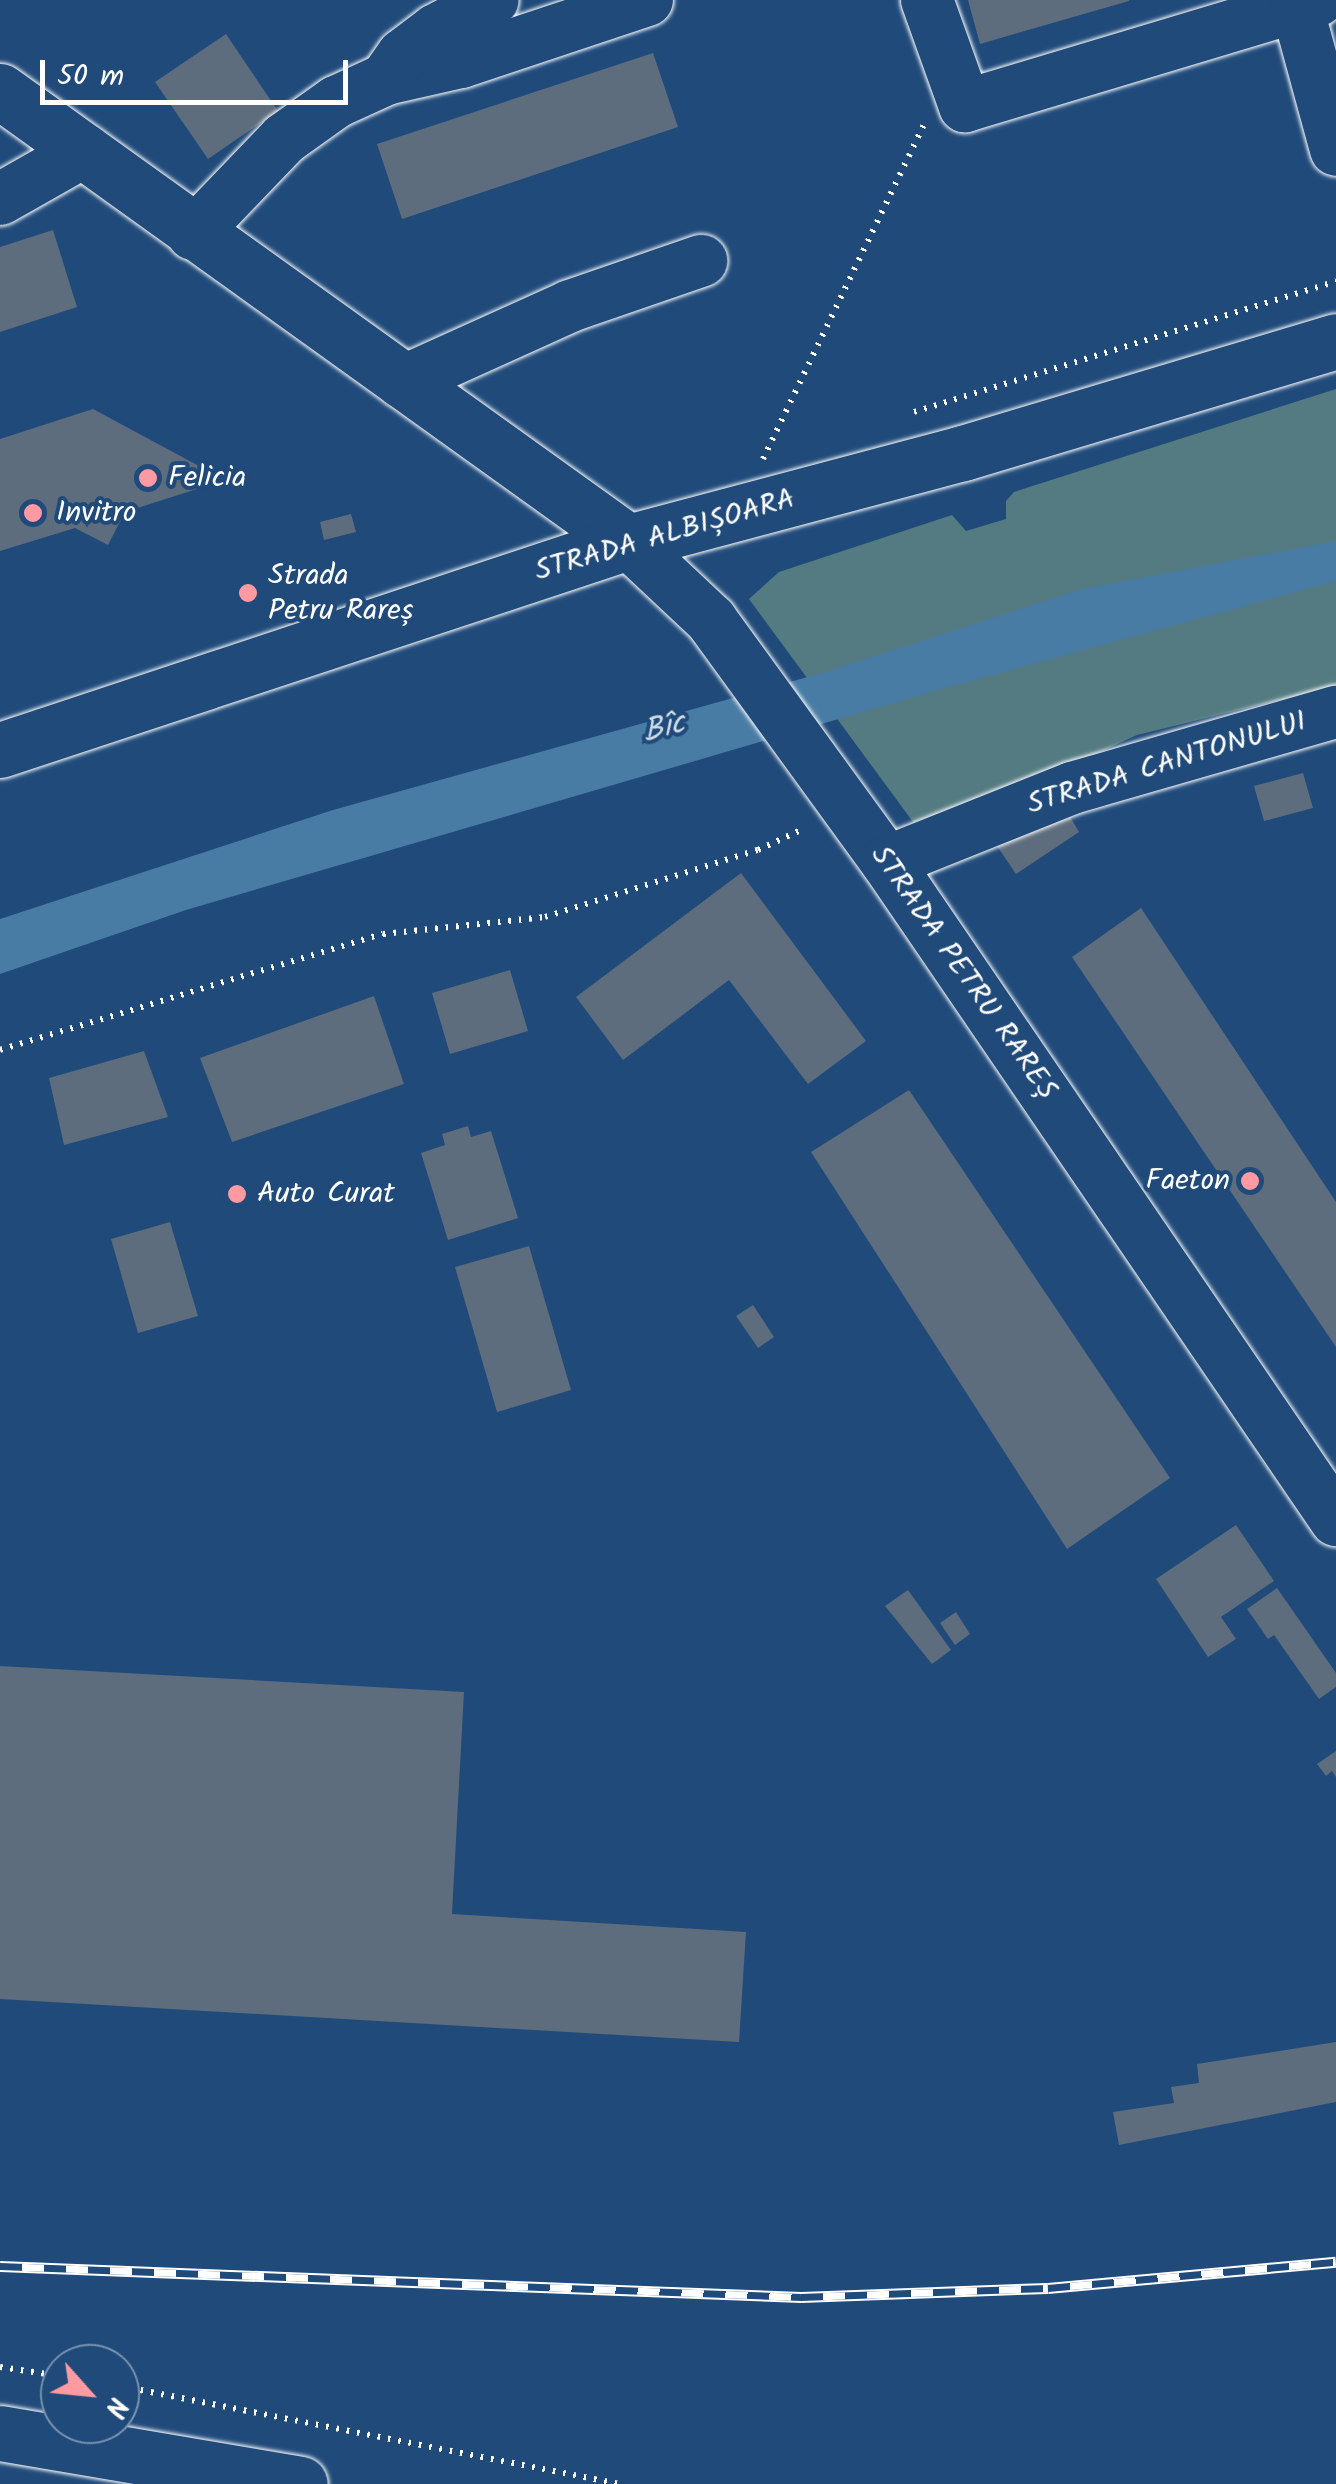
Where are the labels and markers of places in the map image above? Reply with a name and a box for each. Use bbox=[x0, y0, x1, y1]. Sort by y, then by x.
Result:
place label: Felicia bbox=[168, 460, 246, 496]
marker: Felicia bbox=[137, 467, 159, 489]
place label: Invitro bbox=[56, 495, 136, 531]
marker: Invitro bbox=[20, 500, 46, 526]
place label: Strada Petru Rareș bbox=[268, 558, 414, 628]
marker: Strada Petru Rareș bbox=[237, 582, 259, 604]
place label: Faeton bbox=[1146, 1163, 1230, 1199]
marker: Faeton bbox=[1239, 1170, 1261, 1192]
place label: Auto Curat bbox=[257, 1176, 395, 1212]
marker: Auto Curat bbox=[226, 1183, 248, 1205]

